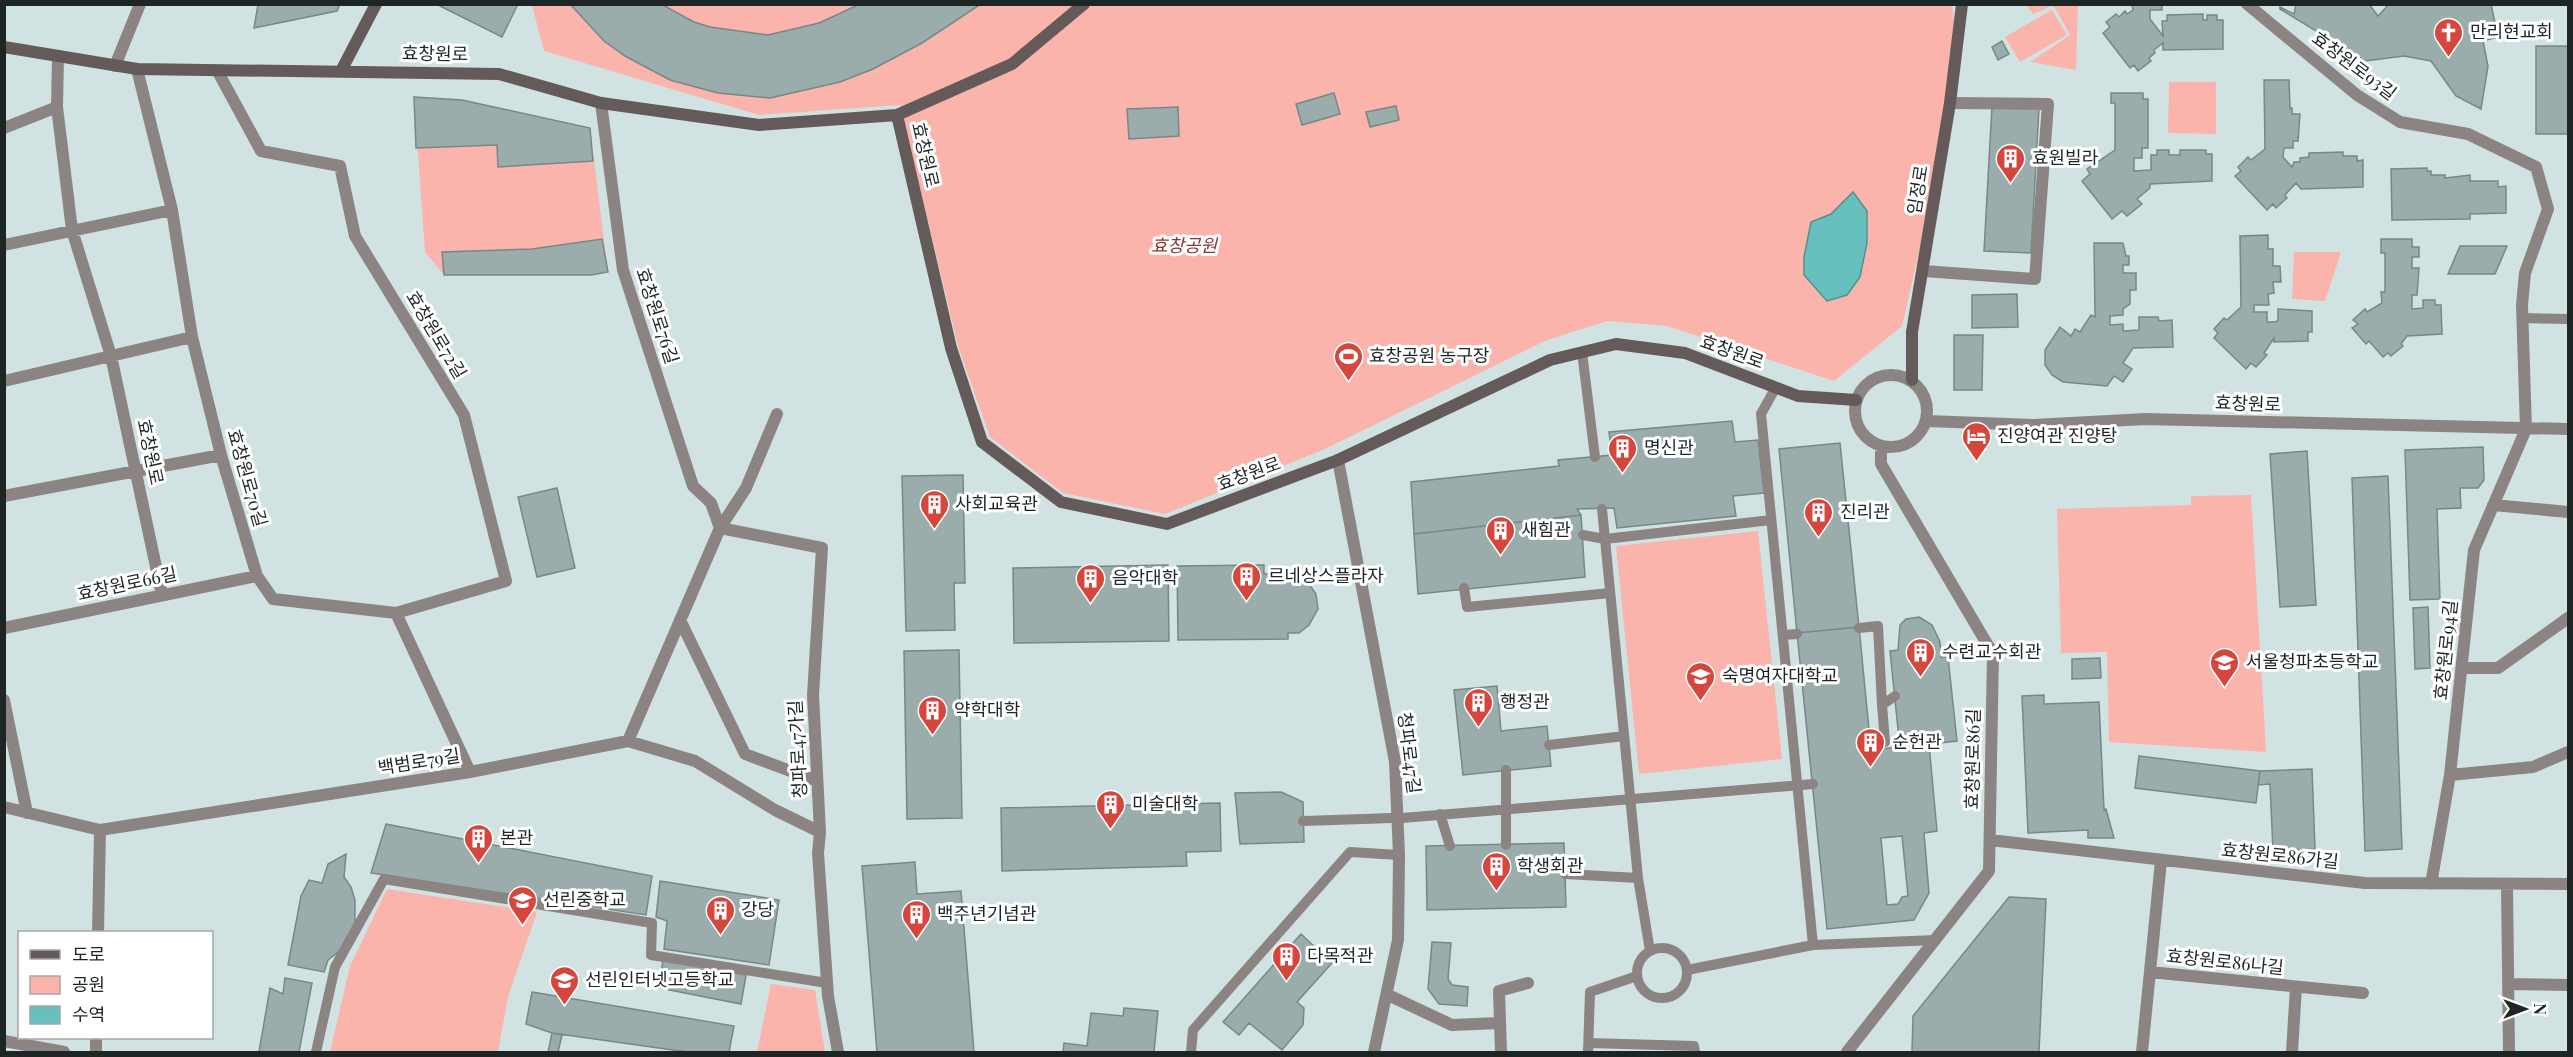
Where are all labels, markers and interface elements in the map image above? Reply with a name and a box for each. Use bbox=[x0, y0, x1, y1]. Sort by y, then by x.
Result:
church icon: 만리현교회 bbox=[2433, 16, 2465, 58]
place label: 만리현교회 bbox=[2470, 19, 2553, 43]
street label: 효창원로93길 bbox=[2307, 25, 2402, 105]
street label: 효창원로 bbox=[402, 40, 468, 66]
street label: 효창원로 bbox=[907, 120, 945, 190]
building icon: 효원빌라 bbox=[1995, 142, 2027, 184]
place label: 효원빌라 bbox=[2032, 145, 2099, 169]
street label: 임정로 bbox=[1901, 163, 1933, 216]
park label: 효창공원 bbox=[1151, 233, 1219, 257]
street label: 효창원로76길 bbox=[631, 265, 685, 367]
street label: 효창원로72길 bbox=[401, 286, 473, 383]
street label: 효창원로 bbox=[1697, 328, 1768, 374]
sports icon: 효창공원 농구장 bbox=[1332, 340, 1364, 382]
place label: 효창공원 농구장 bbox=[1369, 343, 1489, 367]
street label: 효창원로 bbox=[2215, 390, 2282, 416]
street label: 효창원로 bbox=[132, 417, 170, 487]
hotel icon: 진양여관 진양탕 bbox=[1960, 420, 1992, 462]
place label: 진양여관 진양탕 bbox=[1997, 423, 2117, 447]
street label: 효창원로70길 bbox=[223, 426, 273, 530]
building icon: 명신관 bbox=[1607, 432, 1639, 474]
place label: 명신관 bbox=[1644, 435, 1694, 459]
street label: 효창원로 bbox=[1213, 450, 1284, 496]
building icon: 사회교육관 bbox=[918, 488, 950, 530]
place label: 사회교육관 bbox=[955, 491, 1038, 515]
building icon: 진리관 bbox=[1803, 496, 1835, 538]
place label: 진리관 bbox=[1840, 499, 1890, 523]
building icon: 새힘관 bbox=[1484, 514, 1516, 556]
place label: 새힘관 bbox=[1521, 517, 1571, 541]
building icon: 르네상스플라자 bbox=[1231, 560, 1263, 602]
street label: 효창원로66길 bbox=[75, 561, 179, 605]
building icon: 음악대학 bbox=[1075, 562, 1107, 604]
place label: 르네상스플라자 bbox=[1268, 563, 1384, 587]
place label: 음악대학 bbox=[1112, 565, 1178, 589]
street label: 효창원로94길 bbox=[2428, 598, 2462, 701]
building icon: 수련교수회관 bbox=[1905, 636, 1937, 678]
place label: 수련교수회관 bbox=[1942, 639, 2042, 663]
school or university icon: 서울청파초등학교 bbox=[2209, 646, 2241, 688]
place label: 서울청파초등학교 bbox=[2246, 649, 2378, 673]
school or university icon: 숙명여자대학교 bbox=[1685, 660, 1717, 702]
place label: 숙명여자대학교 bbox=[1722, 663, 1838, 687]
building icon: 행정관 bbox=[1463, 686, 1495, 728]
place label: 행정관 bbox=[1500, 689, 1550, 713]
building icon: 약학대학 bbox=[917, 694, 949, 736]
place label: 약학대학 bbox=[954, 697, 1020, 721]
street label: 청파로47가길 bbox=[782, 699, 812, 799]
street label: 효창원로86길 bbox=[1959, 708, 1985, 810]
street label: 청파로47길 bbox=[1393, 711, 1427, 795]
building icon: 순헌관 bbox=[1855, 726, 1887, 768]
place label: 순헌관 bbox=[1892, 729, 1942, 753]
street label: 백범로79길 bbox=[376, 743, 462, 779]
building icon: 미술대학 bbox=[1095, 788, 1127, 830]
place label: 미술대학 bbox=[1132, 791, 1198, 815]
building icon: 본관 bbox=[463, 822, 495, 864]
place label: 본관 bbox=[500, 825, 534, 849]
street label: 효창원로86가길 bbox=[2220, 837, 2340, 873]
building icon: 학생회관 bbox=[1480, 850, 1512, 892]
place label: 학생회관 bbox=[1517, 853, 1584, 877]
school or university icon: 선린중학교 bbox=[506, 884, 538, 926]
place label: 선린중학교 bbox=[543, 887, 626, 911]
building icon: 강당 bbox=[704, 894, 736, 936]
place label: 강당 bbox=[741, 897, 774, 921]
building icon: 백주년기념관 bbox=[900, 898, 932, 940]
place label: 백주년기념관 bbox=[937, 901, 1037, 925]
legend bbox=[18, 931, 213, 1039]
building icon: 다목적관 bbox=[1270, 940, 1302, 982]
text: 도로 bbox=[72, 942, 105, 966]
place label: 다목적관 bbox=[1307, 943, 1374, 967]
street label: 효창원로86나길 bbox=[2165, 943, 2285, 979]
school or university icon: 선린인터넷고등학교 bbox=[548, 964, 580, 1006]
place label: 선린인터넷고등학교 bbox=[585, 967, 734, 991]
text: 공원 bbox=[72, 972, 105, 996]
north arrow bbox=[2495, 979, 2555, 1039]
text: 수역 bbox=[72, 1002, 105, 1026]
text: N bbox=[2530, 1003, 2551, 1015]

